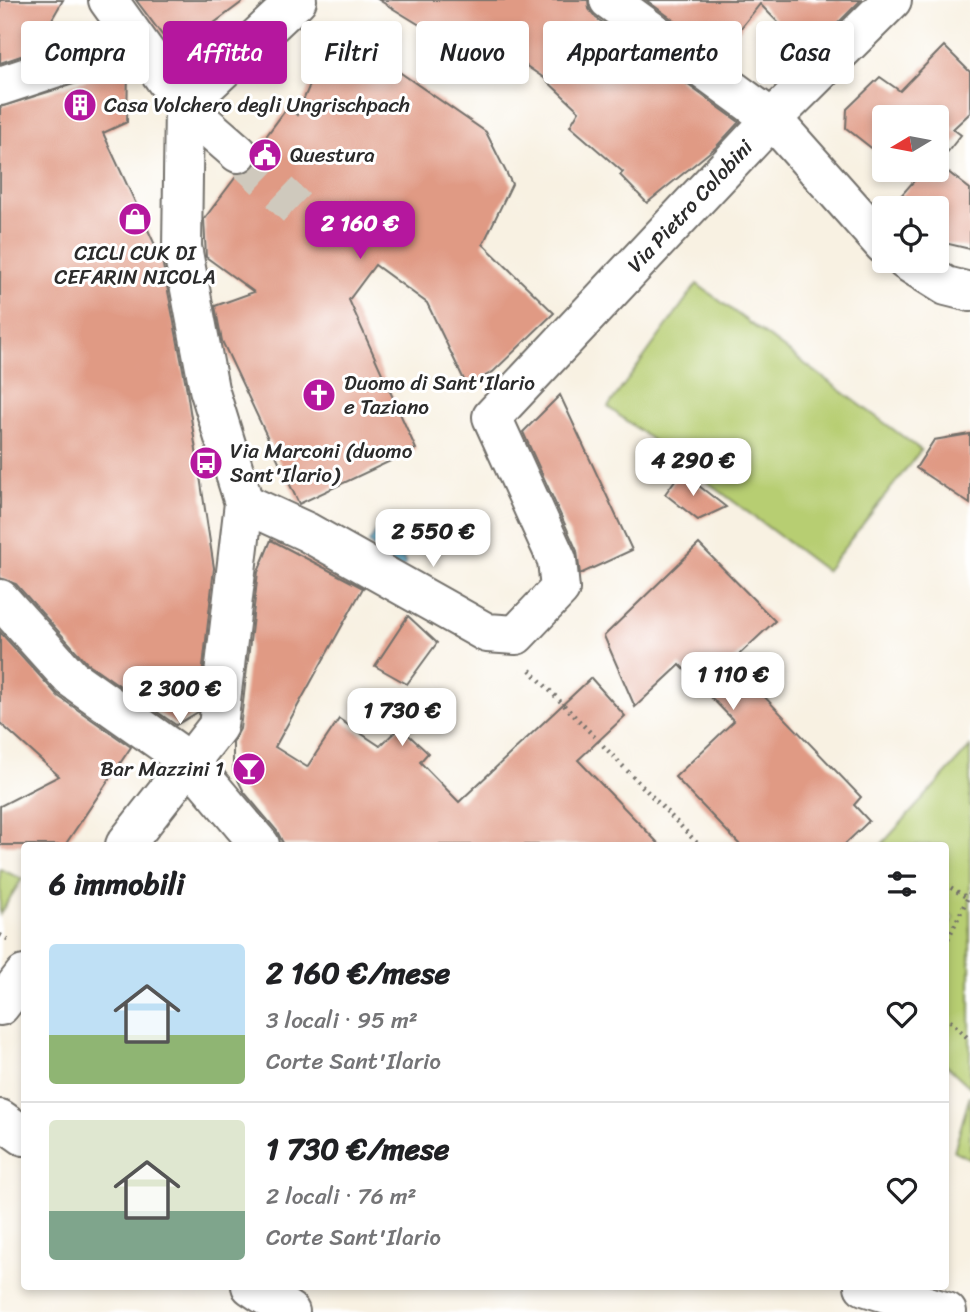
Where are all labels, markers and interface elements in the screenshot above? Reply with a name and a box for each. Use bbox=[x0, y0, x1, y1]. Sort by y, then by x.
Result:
chip: Compra bbox=[21, 21, 149, 84]
chip: Affitta bbox=[163, 21, 287, 84]
chip: Filtri bbox=[301, 21, 402, 84]
chip: Nuovo bbox=[416, 21, 529, 84]
chip: Appartamento bbox=[543, 21, 742, 84]
chip: Casa bbox=[756, 21, 854, 84]
building icon: Casa Volchero degli Ungrischpach bbox=[61, 86, 99, 124]
place label: Casa Volchero degli Ungrischpach bbox=[104, 86, 410, 124]
north arrow bbox=[872, 105, 948, 182]
map controls bbox=[872, 105, 949, 273]
street label: Via Pietro Colobini bbox=[618, 129, 763, 282]
public building icon: Questura bbox=[246, 136, 284, 174]
place label: Questura bbox=[290, 136, 375, 174]
button: locate bbox=[872, 196, 949, 273]
shop icon: CICLI CUK DI CEFARIN NICOLA bbox=[116, 200, 154, 238]
pin: 2 160 € bbox=[295, 202, 425, 261]
text: 2 160 € bbox=[321, 203, 399, 244]
place label: CICLI CUK DI CEFARIN NICOLA bbox=[54, 234, 216, 296]
place label: Duomo di Sant'Ilario e Taziano bbox=[344, 364, 535, 426]
church icon: Duomo di Sant'Ilario e Taziano bbox=[300, 376, 338, 414]
place label: Via Marconi (duomo Sant'Ilario) bbox=[230, 432, 413, 494]
pin: 4 290 € bbox=[628, 438, 758, 498]
text: 4 290 € bbox=[651, 440, 735, 481]
bus stop icon: Via Marconi (duomo Sant'Ilario) bbox=[187, 444, 225, 482]
pin: 2 550 € bbox=[368, 510, 498, 569]
text: 2 550 € bbox=[391, 511, 475, 552]
pin: 1 110 € bbox=[668, 652, 798, 712]
text: 1 110 € bbox=[697, 654, 769, 695]
pin: 2 300 € bbox=[115, 666, 245, 726]
text: 2 300 € bbox=[139, 668, 221, 709]
pin: 1 730 € bbox=[337, 688, 467, 748]
text: 1 730 € bbox=[363, 690, 441, 731]
place label: Bar Mazzini 1 bbox=[100, 750, 224, 788]
bar icon: Bar Mazzini 1 bbox=[230, 750, 268, 788]
text: 6 immobili bbox=[49, 857, 185, 911]
icon: filters bbox=[883, 865, 921, 903]
text: 2 160 €/mese bbox=[266, 946, 450, 1000]
icon: home bbox=[105, 972, 189, 1056]
icon: heart bbox=[883, 995, 921, 1033]
text: 3 locali · 95 m² bbox=[266, 1000, 418, 1041]
text: Corte Sant'Ilario bbox=[266, 1041, 441, 1082]
text: 1 730 €/mese bbox=[266, 1122, 450, 1176]
icon: home bbox=[105, 1148, 189, 1232]
icon: heart bbox=[883, 1171, 921, 1209]
text: 2 locali · 76 m² bbox=[266, 1176, 416, 1217]
text: Corte Sant'Ilario bbox=[266, 1217, 441, 1258]

